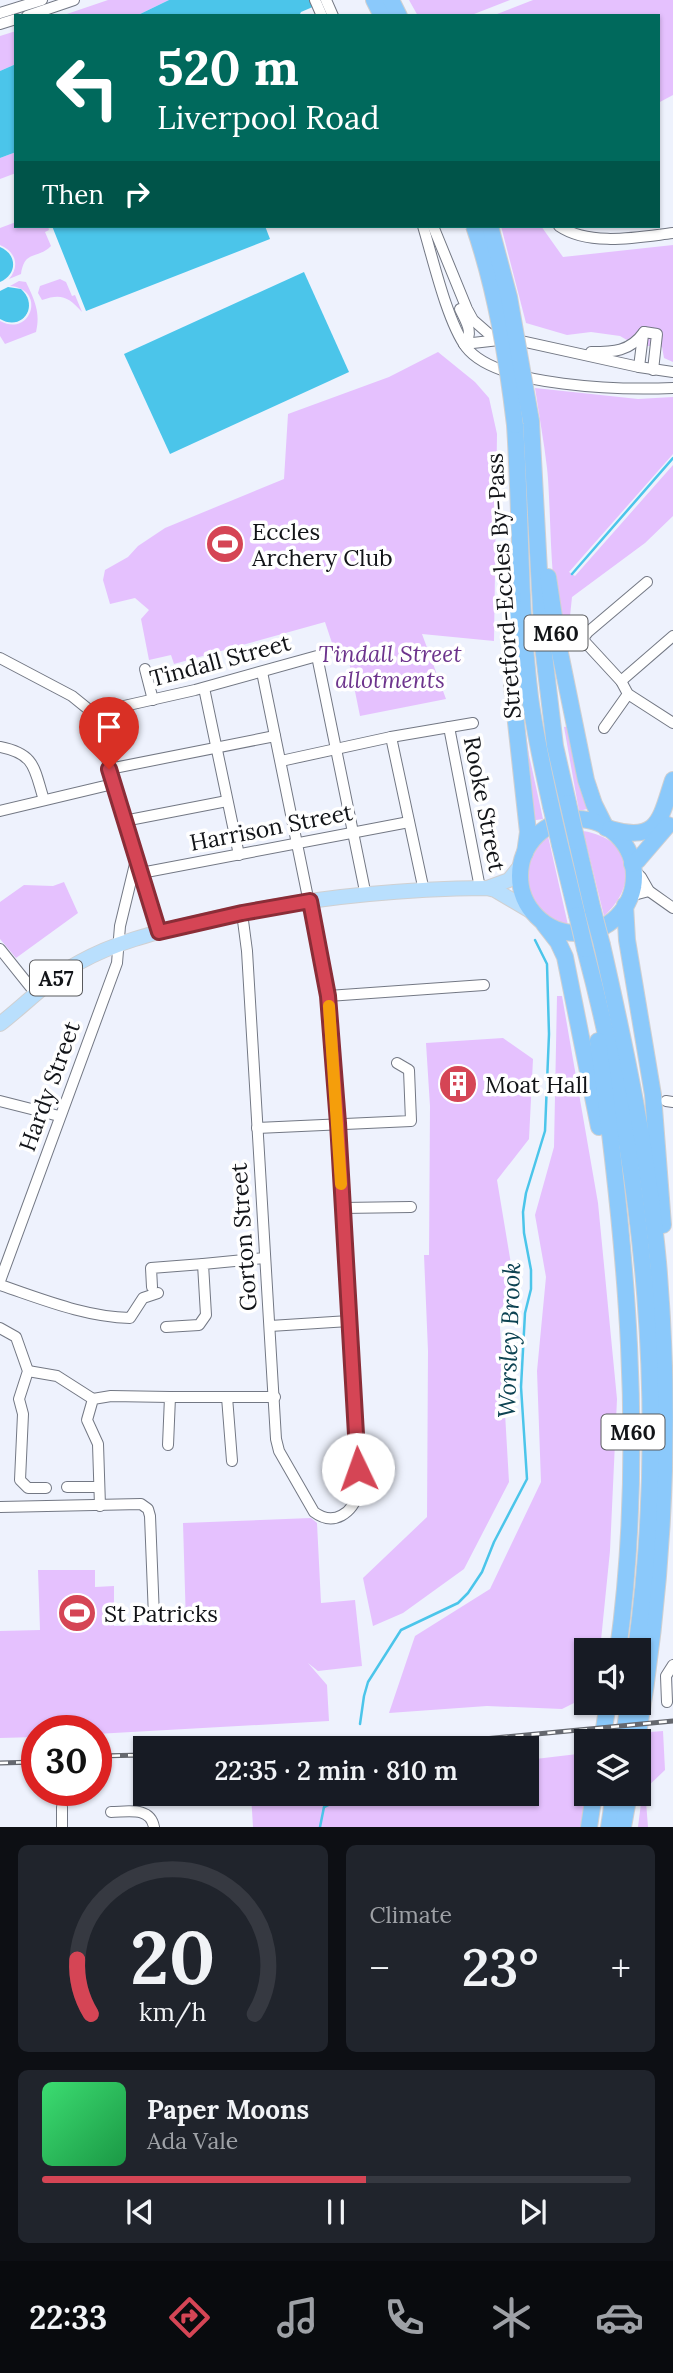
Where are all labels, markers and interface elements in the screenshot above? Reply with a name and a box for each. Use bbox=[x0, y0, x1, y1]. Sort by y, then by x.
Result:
text: 520 m bbox=[157, 36, 299, 98]
icon: left bbox=[42, 42, 133, 133]
text: Liverpool Road bbox=[157, 97, 380, 138]
icon: right bbox=[118, 175, 156, 213]
text: Then bbox=[42, 178, 104, 211]
street label: Stretford-Eccles By-Pass bbox=[479, 452, 527, 720]
place label: Eccles Archery Club bbox=[251, 517, 393, 572]
sports icon: Eccles Archery Club bbox=[204, 523, 246, 565]
road number: M60 bbox=[524, 616, 588, 650]
street label: Tindall Street bbox=[146, 627, 294, 693]
park label: Tindall Street allotments bbox=[318, 639, 462, 694]
pin bbox=[79, 697, 139, 769]
icon: arrive bbox=[90, 708, 128, 746]
street label: Rooke Street bbox=[458, 734, 512, 874]
street label: Harrison Street bbox=[187, 797, 355, 857]
road number: A57 bbox=[30, 960, 82, 996]
street label: Hardy Street bbox=[12, 1017, 86, 1155]
building icon: Moat Hall bbox=[437, 1063, 479, 1105]
place label: Moat Hall bbox=[485, 1070, 588, 1099]
street label: Gorton Street bbox=[223, 1162, 263, 1312]
water label: Worsley Brook bbox=[491, 1262, 527, 1418]
road number: M60 bbox=[602, 1414, 664, 1450]
position arrow bbox=[321, 1432, 395, 1506]
sports icon: St Patricks bbox=[56, 1592, 98, 1634]
place label: St Patricks bbox=[104, 1599, 218, 1628]
map controls bbox=[574, 1638, 651, 1806]
button: sound bbox=[574, 1638, 651, 1715]
speed limit sign: 30 bbox=[21, 1715, 112, 1806]
button: layers bbox=[574, 1729, 651, 1806]
text: 22:35 · 2 min · 810 m bbox=[214, 1754, 458, 1787]
text: Climate bbox=[370, 1900, 452, 1929]
text: 20 bbox=[130, 1912, 215, 2005]
text: 23° bbox=[462, 1934, 539, 2000]
text: − bbox=[370, 1944, 390, 1992]
text: + bbox=[611, 1944, 631, 1992]
text: km/h bbox=[139, 1996, 207, 2028]
text: Paper Moons bbox=[147, 2093, 309, 2126]
text: Ada Vale bbox=[147, 2126, 238, 2155]
icon: previous bbox=[121, 2193, 159, 2231]
icon: pause bbox=[317, 2193, 355, 2231]
icon: next bbox=[514, 2193, 552, 2231]
icon: directions bbox=[165, 2293, 214, 2342]
icon: music bbox=[273, 2293, 322, 2342]
icon: phone bbox=[380, 2293, 429, 2342]
icon: climate bbox=[487, 2293, 536, 2342]
icon: car bbox=[595, 2293, 644, 2342]
text: 22:33 bbox=[29, 2297, 107, 2338]

